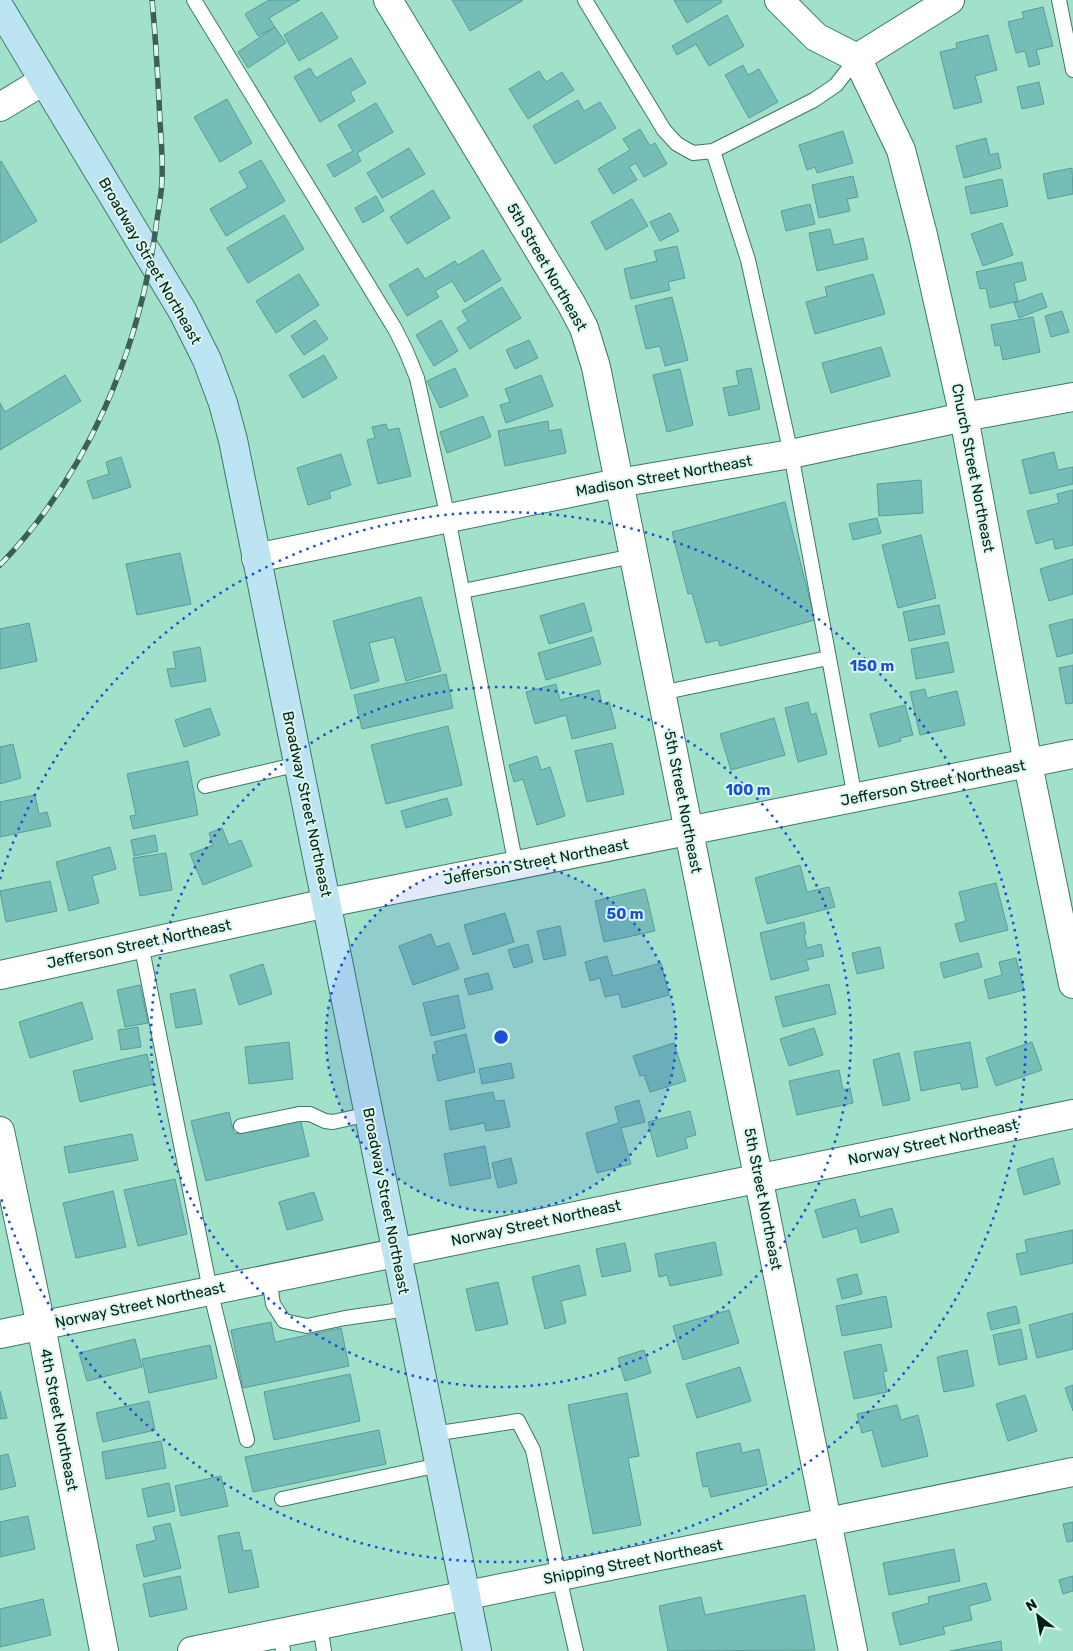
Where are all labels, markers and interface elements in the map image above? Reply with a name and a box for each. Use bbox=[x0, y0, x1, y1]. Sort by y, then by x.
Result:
street label: Broadway Street Northeast bbox=[95, 174, 205, 348]
street label: 5th Street Northeast bbox=[503, 200, 591, 334]
street label: Church Street Northeast bbox=[948, 382, 998, 554]
street label: Madison Street Northeast bbox=[574, 452, 754, 500]
text: 150 m bbox=[850, 657, 894, 675]
street label: Broadway Street Northeast bbox=[278, 709, 336, 899]
street label: 5th Street Northeast bbox=[660, 729, 706, 875]
street label: Jefferson Street Northeast bbox=[839, 756, 1027, 810]
text: 100 m bbox=[726, 781, 770, 799]
street label: Jefferson Street Northeast bbox=[442, 835, 630, 889]
text: 50 m bbox=[607, 905, 643, 923]
street label: Jefferson Street Northeast bbox=[45, 916, 233, 972]
centre of rings bbox=[492, 1028, 510, 1046]
street label: Broadway Street Northeast bbox=[359, 1106, 413, 1296]
street label: Norway Street Northeast bbox=[846, 1115, 1020, 1169]
street label: 5th Street Northeast bbox=[740, 1126, 786, 1272]
street label: Norway Street Northeast bbox=[449, 1196, 623, 1250]
street label: Norway Street Northeast bbox=[53, 1278, 227, 1332]
street label: 4th Street Northeast bbox=[36, 1347, 82, 1493]
street label: Shipping Street Northeast bbox=[542, 1536, 724, 1588]
north arrow bbox=[1013, 1591, 1063, 1641]
text: N bbox=[1023, 1595, 1040, 1615]

